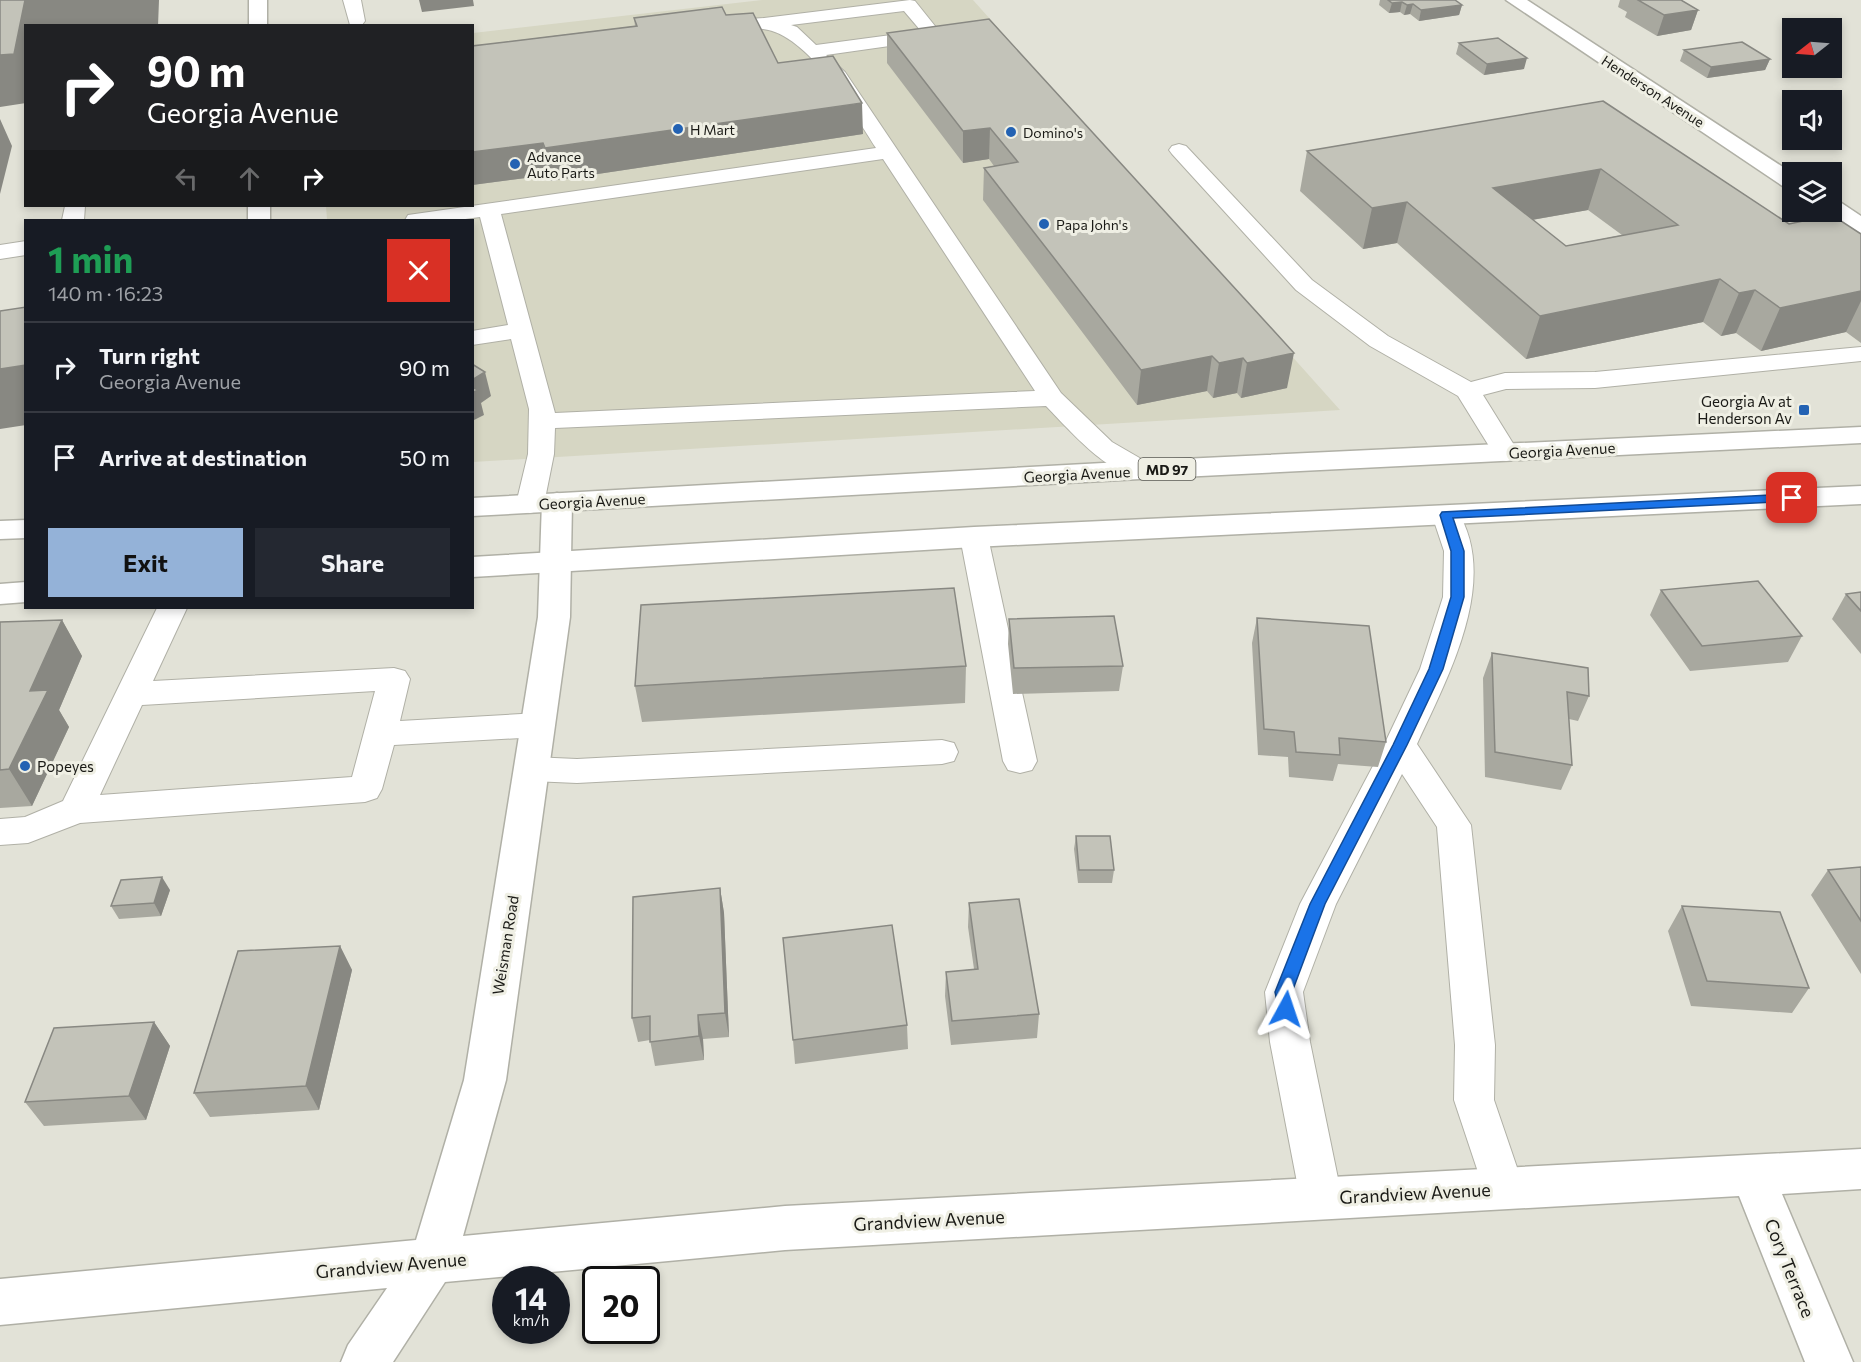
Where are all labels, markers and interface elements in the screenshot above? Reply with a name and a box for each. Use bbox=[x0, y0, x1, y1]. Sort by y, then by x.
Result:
north arrow bbox=[1782, 18, 1842, 78]
map controls bbox=[1782, 18, 1842, 222]
text: 90 m bbox=[147, 44, 246, 96]
icon: right bbox=[48, 48, 126, 126]
street label: Henderson Avenue bbox=[1599, 52, 1707, 130]
button: sound bbox=[1782, 90, 1842, 150]
text: Georgia Avenue bbox=[147, 96, 339, 129]
place label: H Mart bbox=[690, 121, 735, 138]
marker: H Mart bbox=[671, 122, 685, 136]
place label: Domino's bbox=[1023, 124, 1083, 141]
marker: Domino's bbox=[1004, 125, 1018, 139]
place label: Advance Auto Parts bbox=[527, 148, 595, 181]
marker: Advance Auto Parts bbox=[508, 157, 522, 171]
icon: left bbox=[170, 162, 203, 195]
icon: ahead bbox=[233, 162, 266, 195]
icon: right bbox=[296, 162, 329, 195]
button: layers bbox=[1782, 162, 1842, 222]
place label: Papa John's bbox=[1056, 216, 1128, 233]
marker: Papa John's bbox=[1037, 217, 1051, 231]
text: 1 min bbox=[48, 236, 133, 280]
button: close bbox=[387, 239, 450, 302]
text: 140 m · 16:23 bbox=[48, 281, 163, 305]
text: Turn right bbox=[99, 342, 200, 369]
icon: right bbox=[48, 351, 81, 384]
text: 90 m bbox=[399, 354, 450, 381]
text: Georgia Avenue bbox=[99, 369, 241, 393]
place label: Georgia Av at Henderson Av bbox=[1697, 392, 1792, 427]
marker: Georgia Av at Henderson Av bbox=[1797, 403, 1811, 417]
street label: Georgia Avenue bbox=[1508, 438, 1616, 462]
icon: arrive bbox=[48, 441, 81, 474]
text: Arrive at destination bbox=[99, 444, 307, 471]
text: 50 m bbox=[400, 444, 450, 471]
road number: MD 97 bbox=[1138, 458, 1196, 480]
street label: Georgia Avenue bbox=[1023, 462, 1131, 486]
pin bbox=[1766, 472, 1817, 523]
icon: arrive bbox=[1775, 481, 1808, 514]
street label: Georgia Avenue bbox=[538, 489, 646, 513]
button: Exit bbox=[48, 528, 243, 597]
button: Share bbox=[255, 528, 450, 597]
place label: Popeyes bbox=[37, 757, 94, 775]
marker: Popeyes bbox=[18, 759, 32, 773]
street label: Weisman Road bbox=[488, 894, 522, 996]
position arrow bbox=[1254, 977, 1318, 1041]
street label: Grandview Avenue bbox=[1339, 1178, 1491, 1208]
street label: Grandview Avenue bbox=[853, 1205, 1005, 1235]
street label: Cory Terrace bbox=[1760, 1215, 1820, 1321]
street label: Grandview Avenue bbox=[315, 1247, 467, 1283]
speed limit sign: 20 bbox=[582, 1266, 660, 1344]
text: 14 bbox=[515, 1279, 547, 1316]
text: km/h bbox=[513, 1311, 549, 1329]

